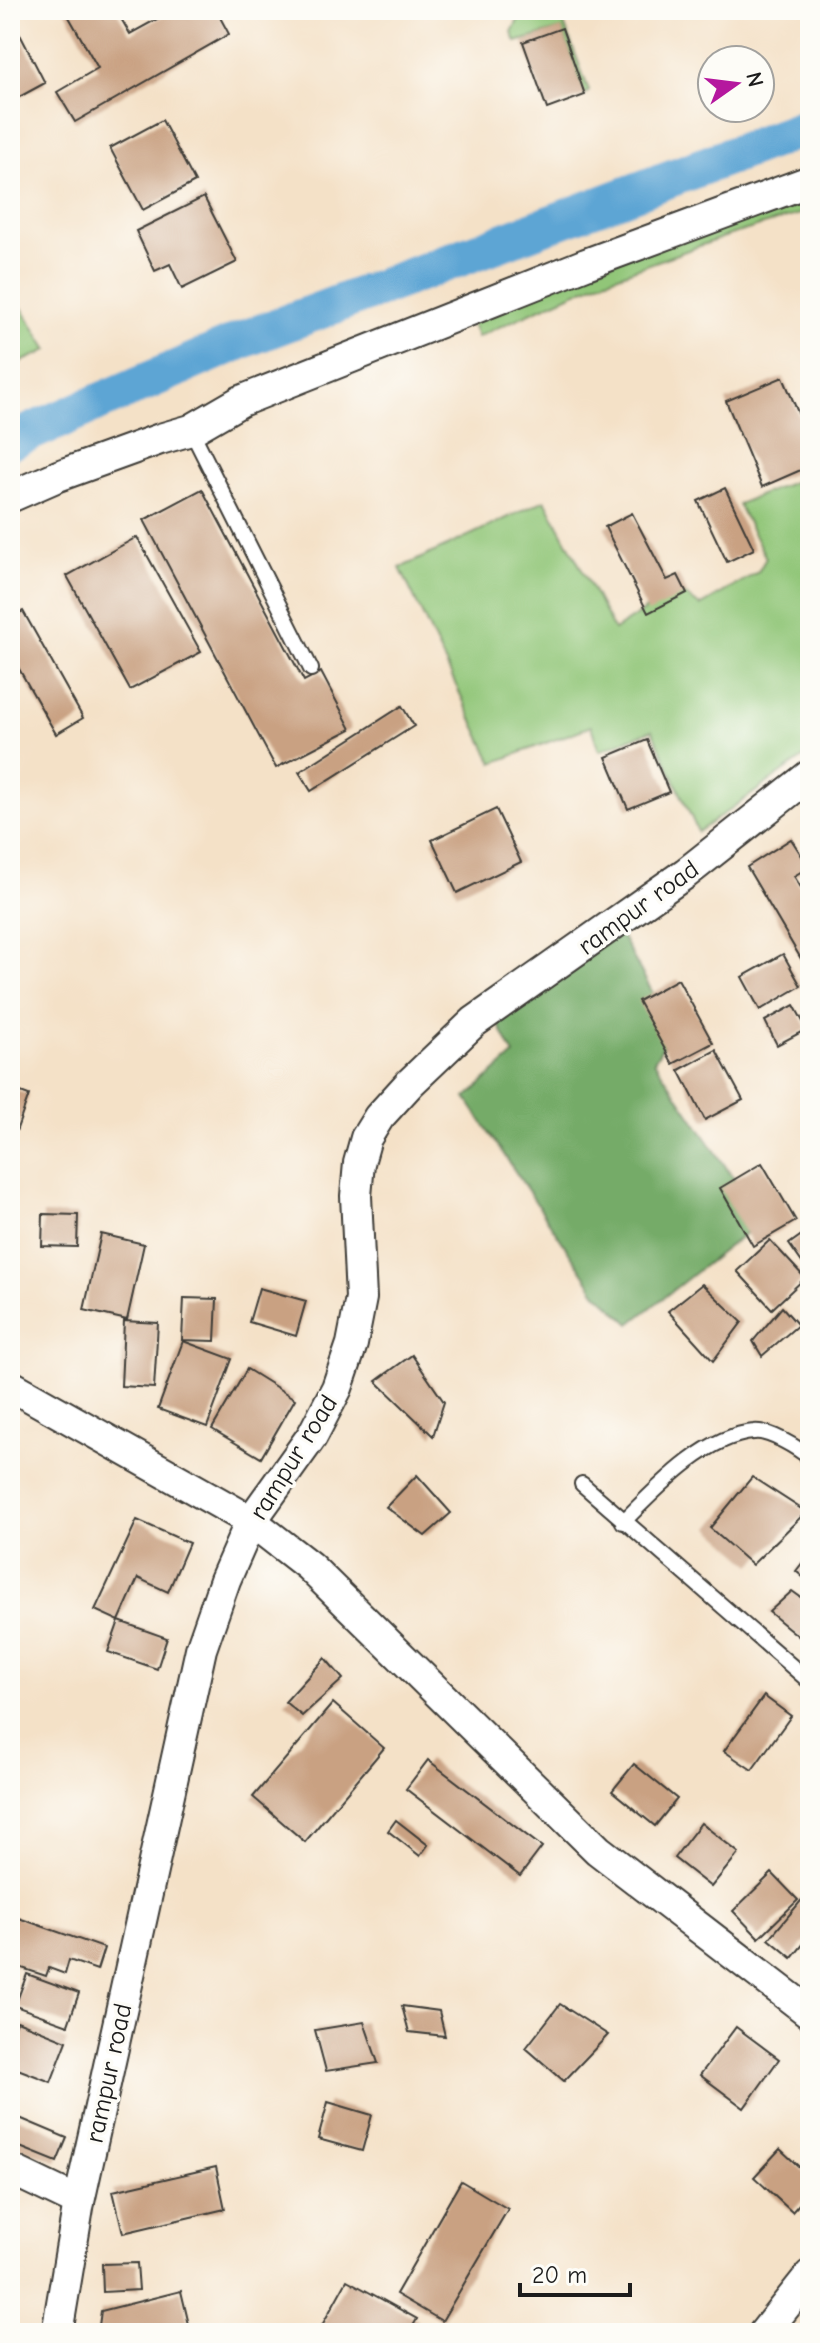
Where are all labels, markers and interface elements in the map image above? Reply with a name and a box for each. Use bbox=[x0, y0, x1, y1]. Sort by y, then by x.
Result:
north arrow bbox=[696, 44, 776, 124]
text: N bbox=[740, 69, 769, 90]
street label: rampur road bbox=[572, 854, 705, 962]
street label: rampur road bbox=[244, 1390, 344, 1526]
street label: rampur road bbox=[80, 2001, 138, 2146]
scale bar bbox=[520, 2247, 630, 2297]
text: 20 m bbox=[532, 2261, 587, 2289]

